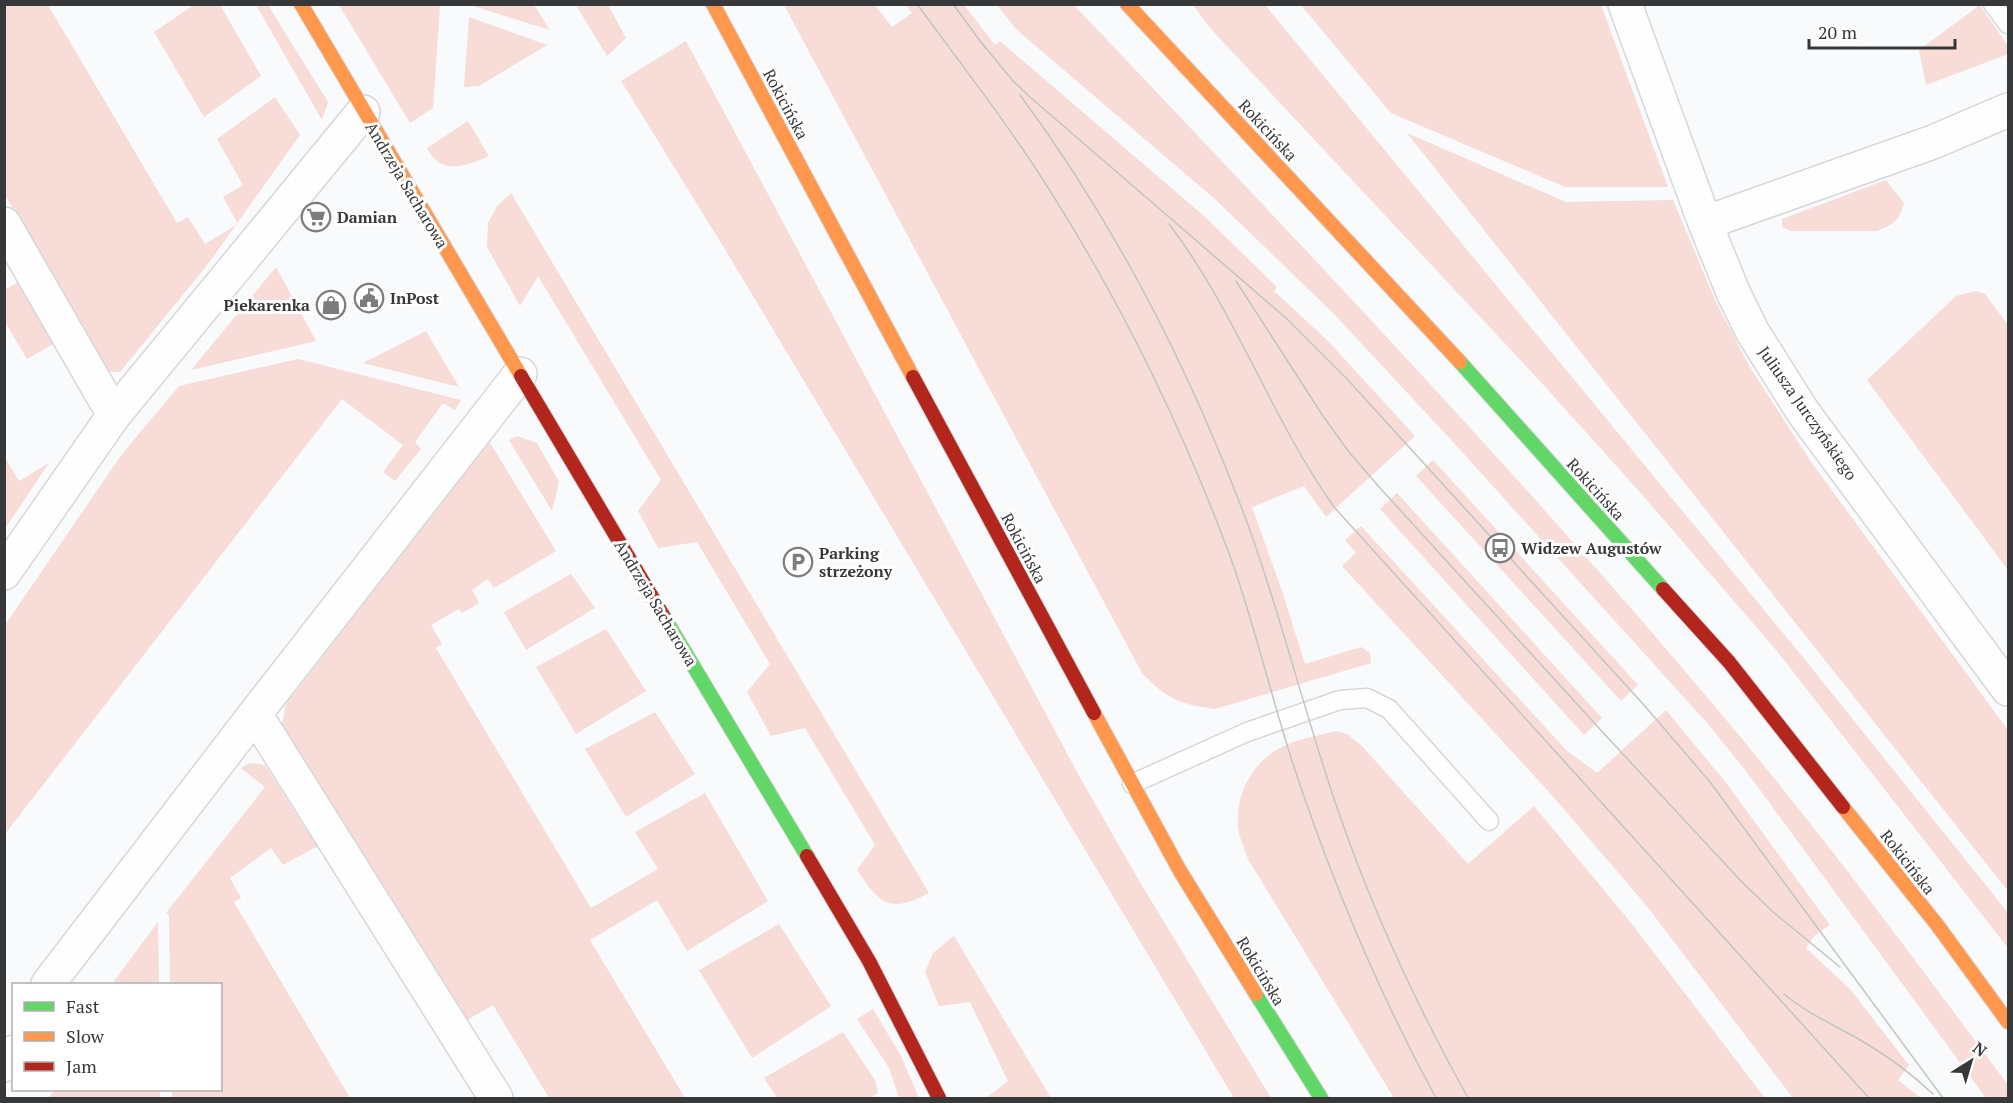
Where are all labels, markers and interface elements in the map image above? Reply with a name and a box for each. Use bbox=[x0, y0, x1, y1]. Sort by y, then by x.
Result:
scale bar bbox=[1809, 12, 1954, 50]
text: 20 m bbox=[1818, 20, 1858, 44]
street label: Rokicińska bbox=[758, 65, 814, 143]
street label: Rokicińska bbox=[1234, 94, 1302, 166]
street label: Andrzeja Sacharowa bbox=[361, 118, 453, 252]
supermarket icon: Damian bbox=[300, 201, 332, 233]
place label: Damian bbox=[337, 206, 398, 228]
public building icon: InPost bbox=[353, 282, 385, 314]
place label: InPost bbox=[390, 287, 440, 309]
shop icon: Piekarenka bbox=[315, 289, 347, 321]
place label: Piekarenka bbox=[224, 294, 310, 316]
street label: Juliusza Jurczyńskiego bbox=[1753, 342, 1863, 484]
street label: Rokicińska bbox=[1562, 453, 1630, 525]
street label: Rokicińska bbox=[996, 509, 1052, 587]
bus stop icon: Widzew Augustów bbox=[1484, 532, 1516, 564]
street label: Andrzeja Sacharowa bbox=[610, 536, 702, 670]
place label: Widzew Augustów bbox=[1521, 537, 1662, 559]
place label: Parking strzeżony bbox=[819, 542, 893, 582]
parking icon: Parking strzeżony bbox=[782, 546, 814, 578]
street label: Rokicińska bbox=[1876, 825, 1940, 899]
street label: Rokicińska bbox=[1232, 932, 1290, 1010]
legend bbox=[12, 983, 222, 1091]
text: Fast bbox=[66, 994, 100, 1018]
text: Slow bbox=[66, 1024, 105, 1048]
north arrow bbox=[1941, 1031, 2001, 1091]
text: N bbox=[1969, 1037, 1991, 1061]
text: Jam bbox=[66, 1054, 97, 1078]

